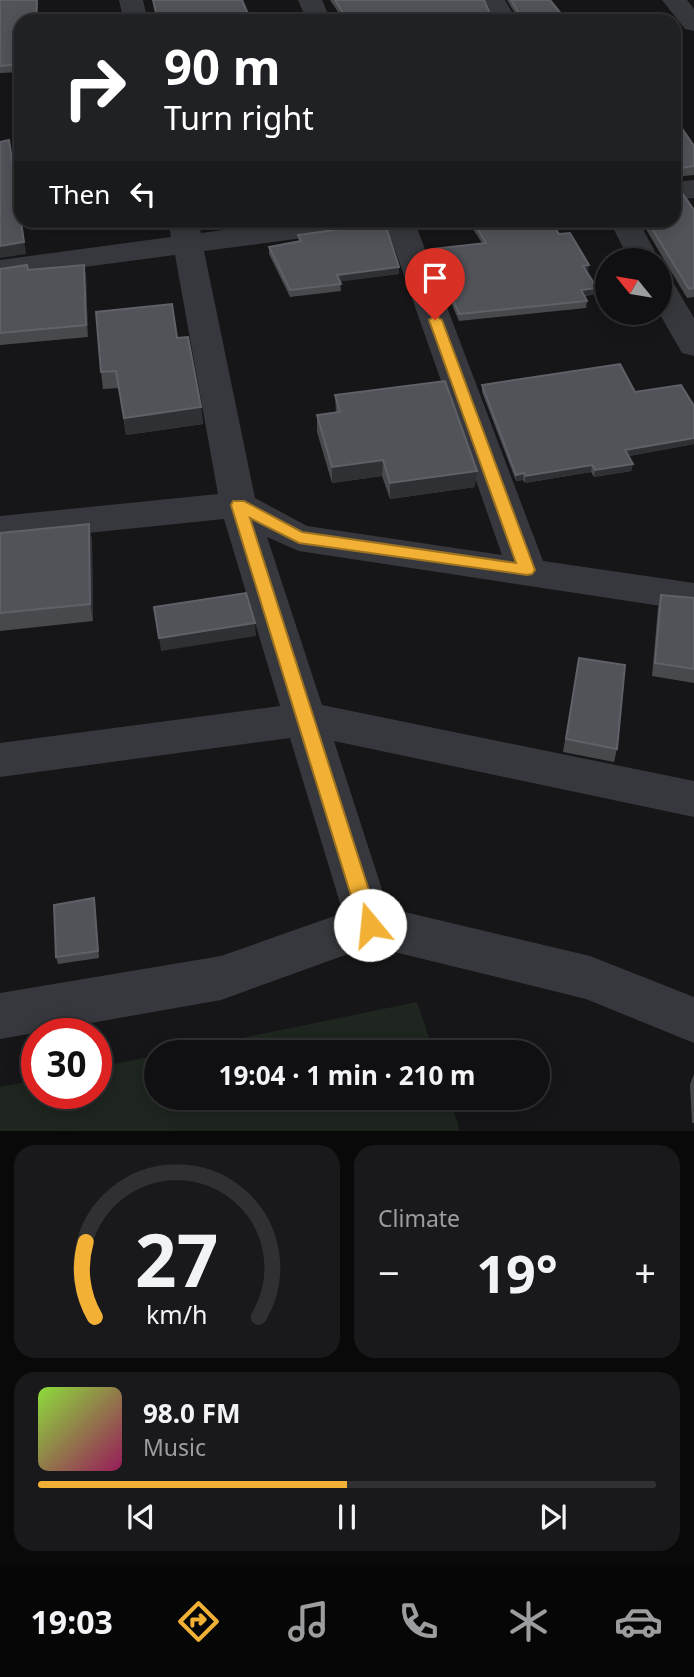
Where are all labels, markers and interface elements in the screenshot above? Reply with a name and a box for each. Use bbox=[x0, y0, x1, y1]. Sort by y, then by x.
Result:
text: 90 m bbox=[164, 33, 281, 99]
icon: right bbox=[49, 42, 140, 133]
text: Turn right bbox=[164, 96, 314, 139]
icon: left bbox=[124, 175, 162, 213]
text: Then bbox=[49, 176, 110, 212]
pin bbox=[405, 248, 465, 320]
north arrow bbox=[595, 248, 672, 326]
map controls bbox=[595, 248, 672, 325]
icon: arrive bbox=[416, 259, 454, 297]
position arrow bbox=[333, 888, 407, 962]
speed limit sign: 30 bbox=[21, 1018, 112, 1109]
text: 19:04 · 1 min · 210 m bbox=[219, 1057, 475, 1093]
text: Climate bbox=[378, 1202, 460, 1234]
text: 27 bbox=[135, 1210, 219, 1309]
text: 19° bbox=[476, 1237, 558, 1308]
text: − bbox=[378, 1246, 400, 1298]
text: + bbox=[634, 1246, 656, 1298]
text: km/h bbox=[146, 1297, 208, 1331]
text: 98.0 FM bbox=[143, 1395, 240, 1431]
text: Music bbox=[143, 1431, 206, 1463]
icon: previous bbox=[122, 1498, 160, 1536]
icon: pause bbox=[328, 1498, 366, 1536]
icon: next bbox=[534, 1498, 572, 1536]
icon: directions bbox=[174, 1597, 223, 1646]
icon: music bbox=[284, 1597, 333, 1646]
icon: phone bbox=[394, 1597, 443, 1646]
icon: climate bbox=[504, 1597, 553, 1646]
icon: car bbox=[614, 1597, 663, 1646]
text: 19:03 bbox=[31, 1600, 113, 1643]

